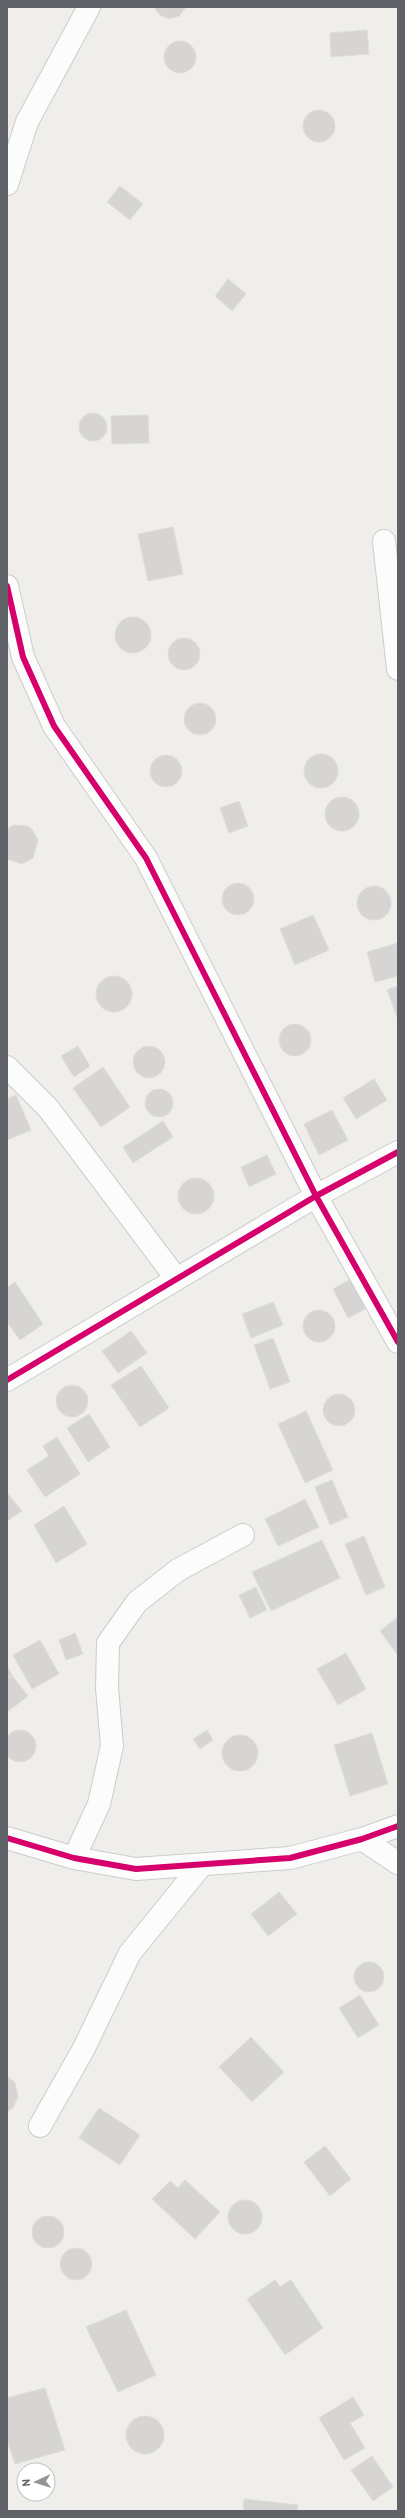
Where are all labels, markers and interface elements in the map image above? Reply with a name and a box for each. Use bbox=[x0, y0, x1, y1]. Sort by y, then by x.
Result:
north arrow bbox=[16, 2462, 56, 2502]
text: N bbox=[19, 2479, 33, 2487]

